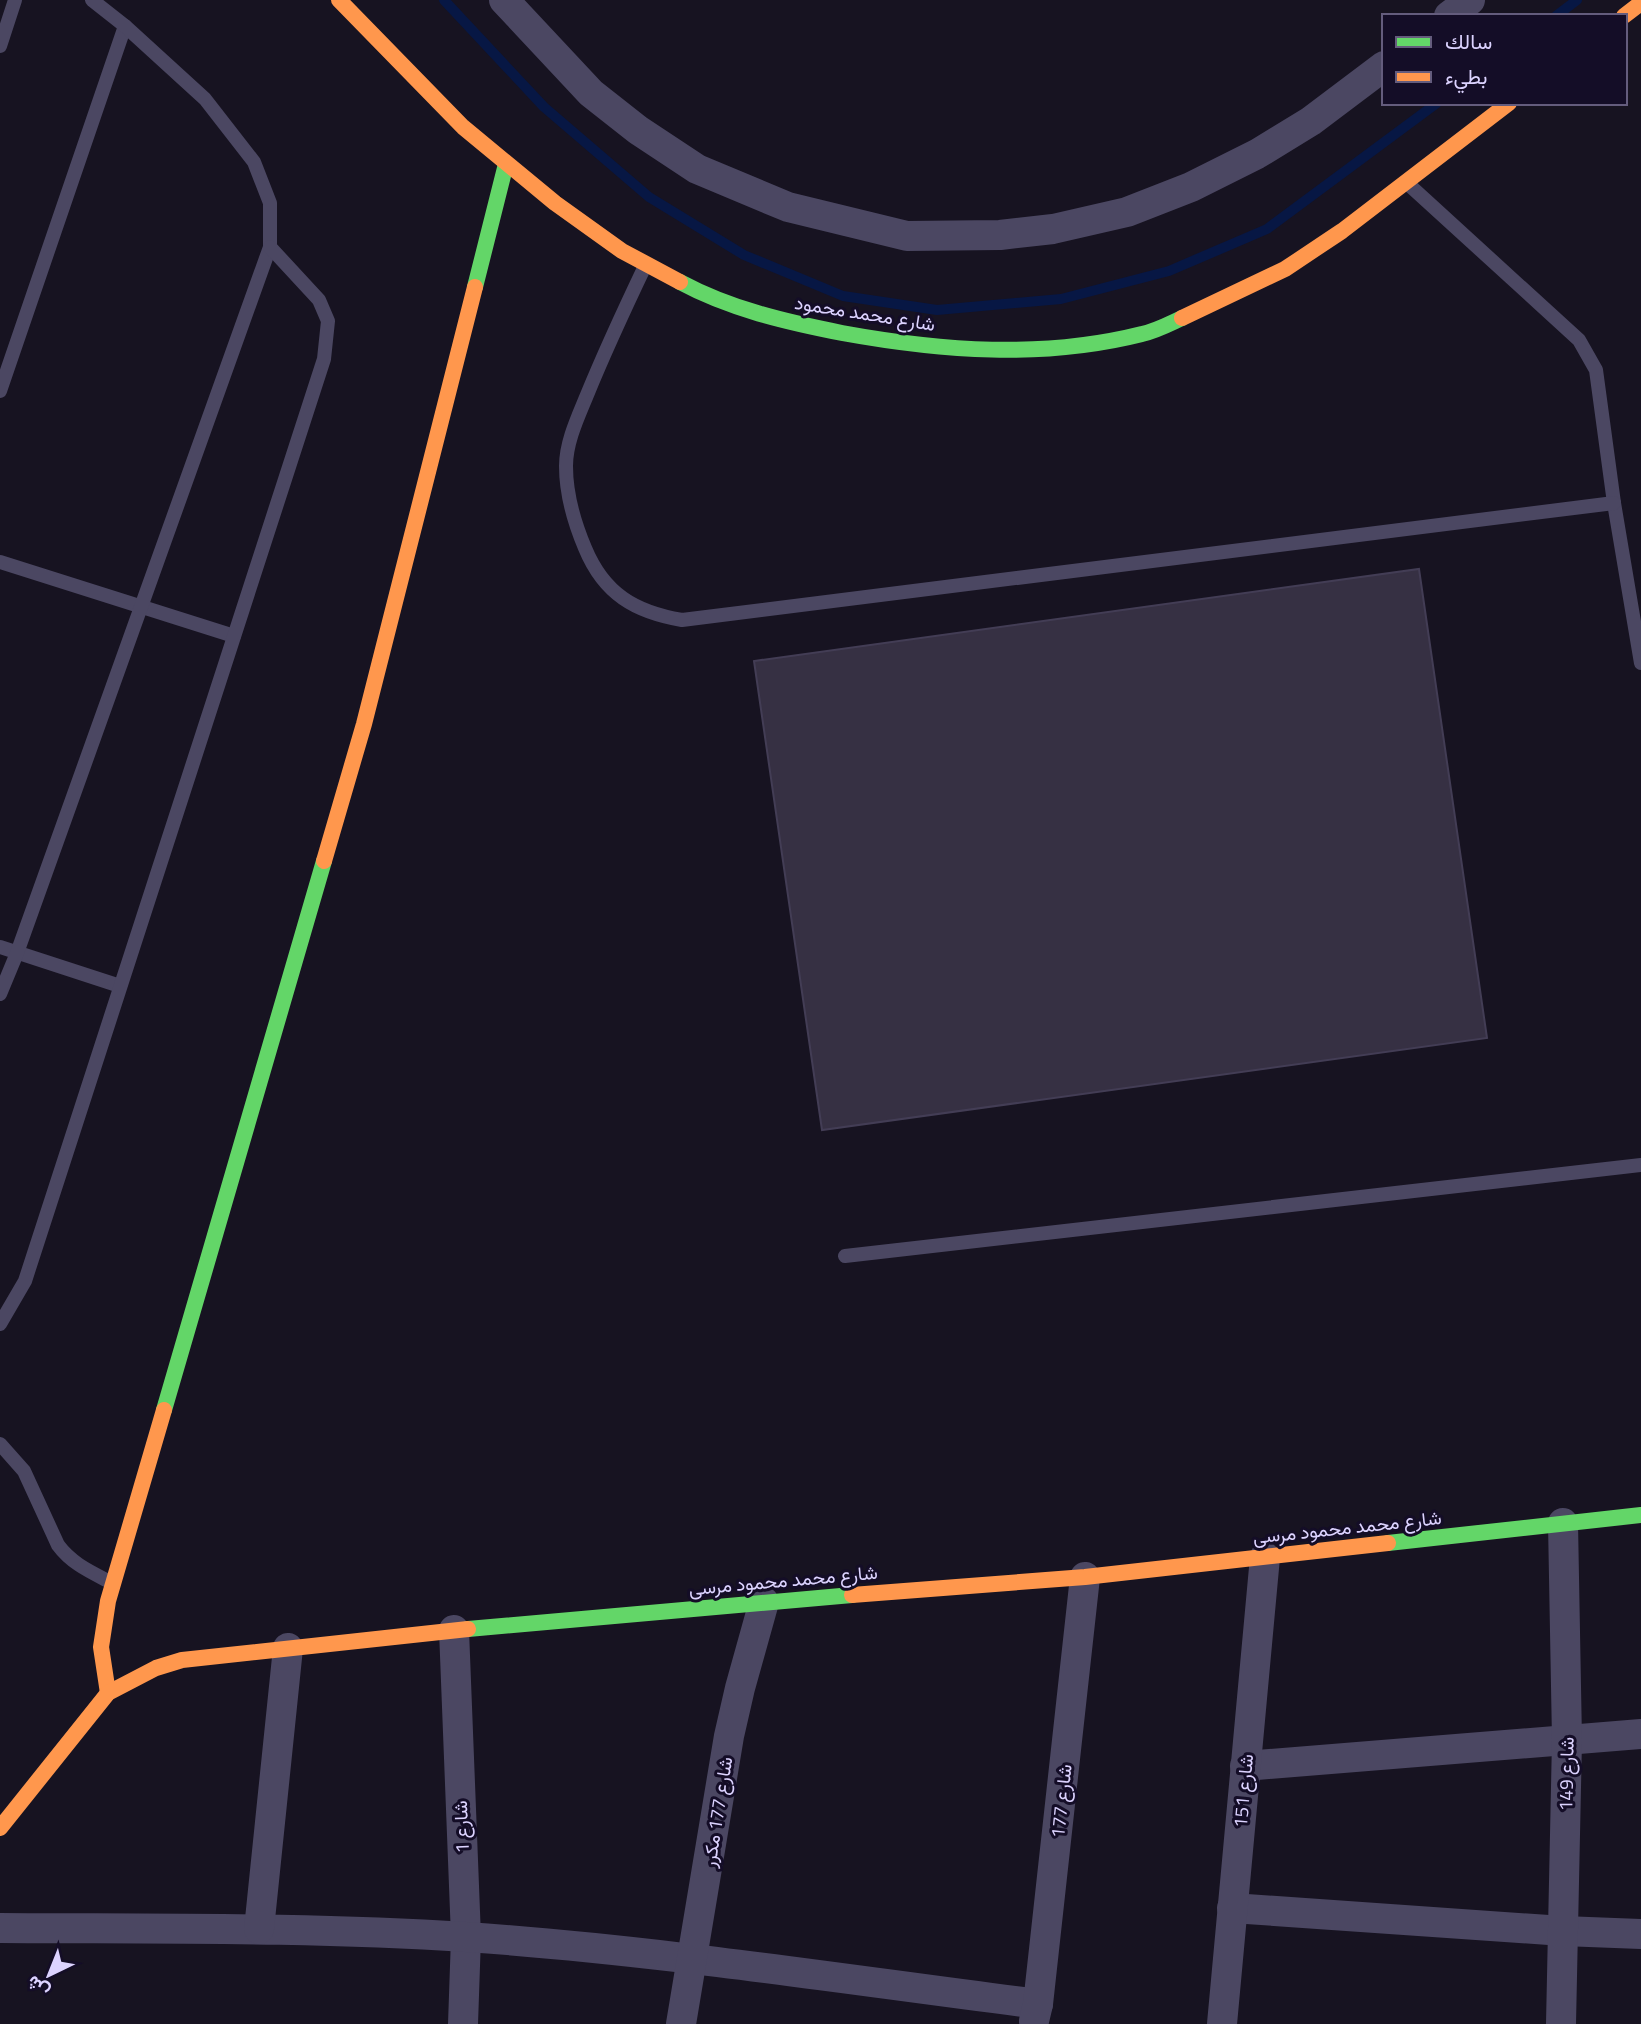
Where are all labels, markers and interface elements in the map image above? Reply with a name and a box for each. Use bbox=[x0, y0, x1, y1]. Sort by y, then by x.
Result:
legend bbox=[1382, 14, 1627, 105]
text: سالك bbox=[1445, 25, 1492, 57]
text: بطيء bbox=[1445, 60, 1488, 94]
street label: شارع محمد محمود bbox=[793, 287, 938, 338]
street label: شارع محمد محمود مرسى bbox=[1251, 1502, 1443, 1551]
street label: شارع محمد محمود مرسى bbox=[687, 1557, 879, 1602]
street label: شارع 149 bbox=[1550, 1737, 1581, 1811]
street label: شارع 151 bbox=[1225, 1753, 1260, 1829]
street label: شارع 177 مكرر bbox=[693, 1754, 740, 1870]
street label: شارع 177 bbox=[1042, 1762, 1079, 1839]
street label: شارع 1 bbox=[445, 1800, 476, 1854]
north arrow bbox=[14, 1940, 84, 2010]
text: ش bbox=[19, 1969, 55, 2006]

